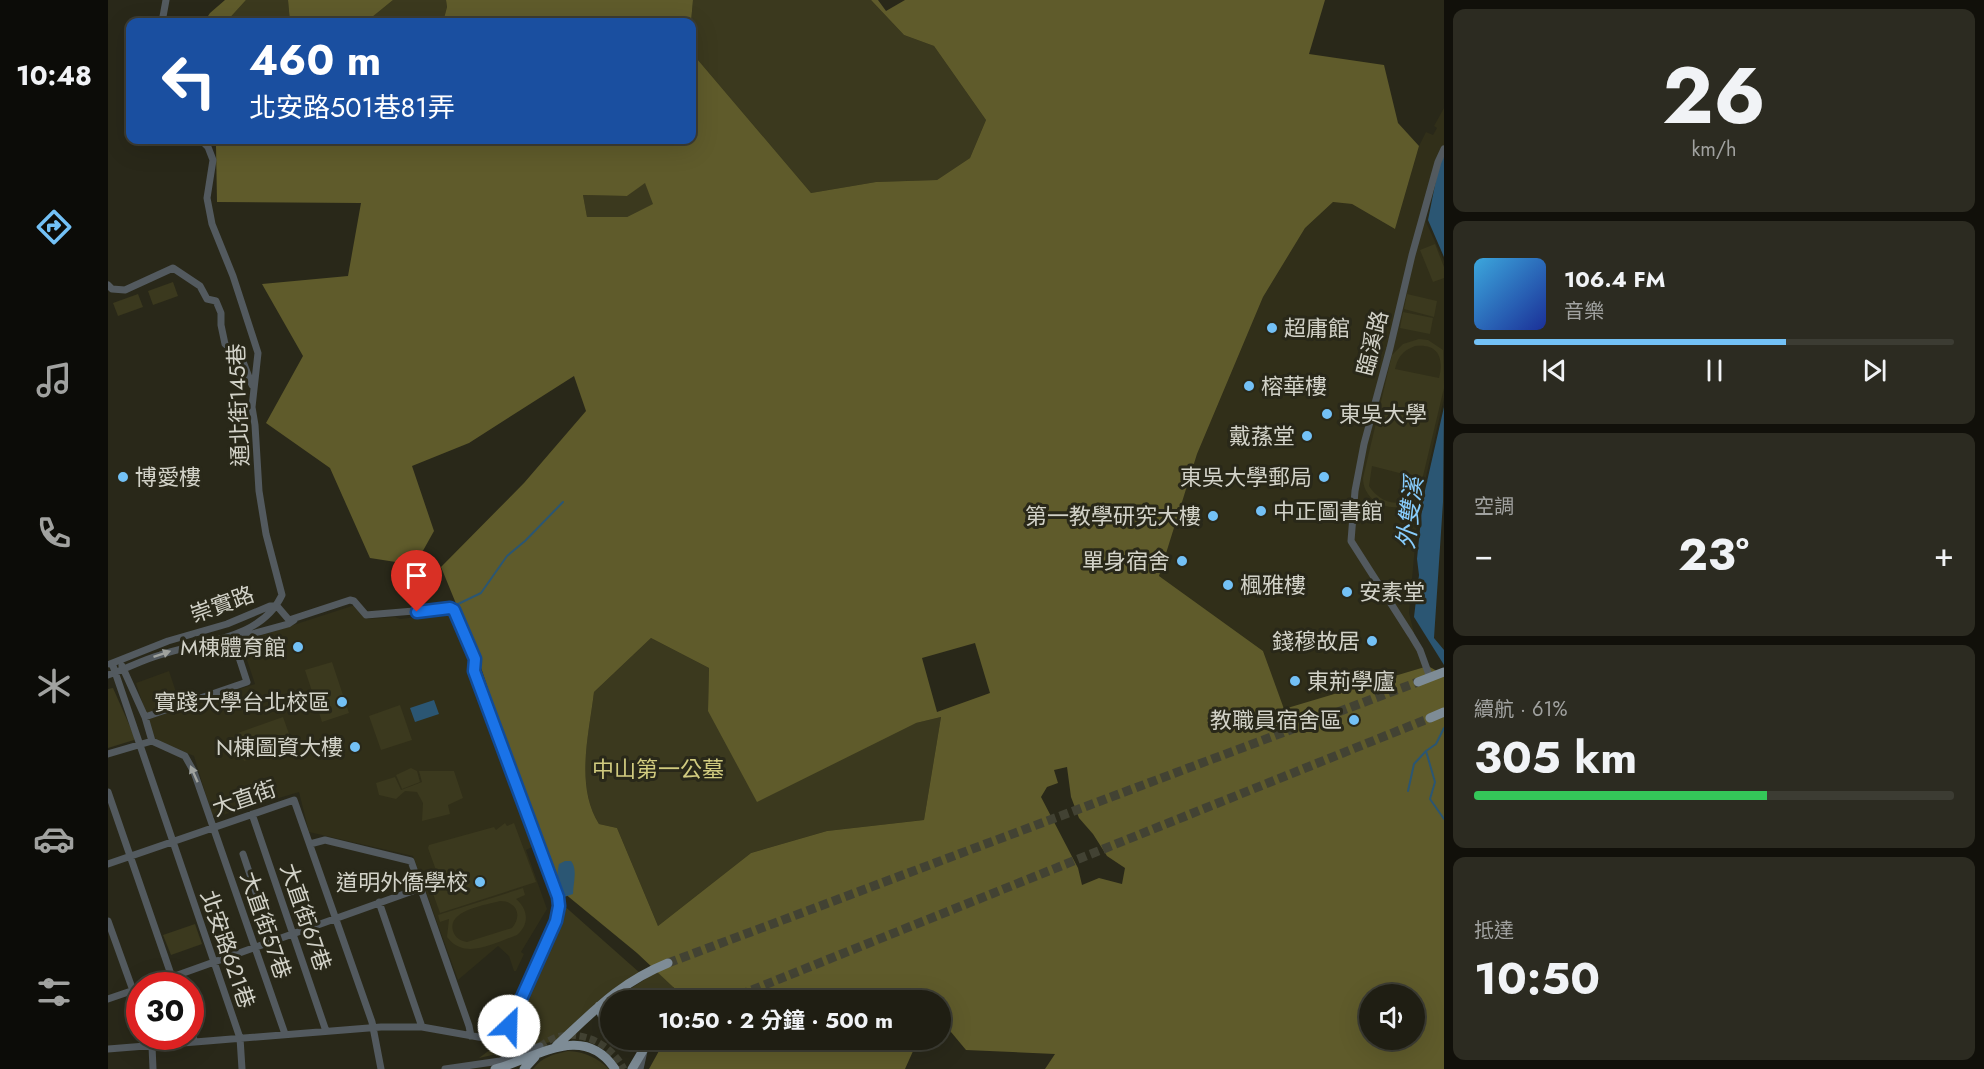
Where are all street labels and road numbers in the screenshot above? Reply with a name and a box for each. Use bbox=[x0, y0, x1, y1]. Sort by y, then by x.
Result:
street label: 臨溪路 bbox=[1348, 307, 1396, 379]
street label: 通北街145巷 bbox=[220, 343, 256, 467]
street label: 崇實路 bbox=[186, 578, 258, 630]
street label: 大直街 bbox=[208, 772, 280, 824]
street label: 大直街67巷 bbox=[273, 859, 339, 975]
street label: 大直街57巷 bbox=[233, 867, 299, 983]
street label: 北安路621巷 bbox=[193, 886, 263, 1012]

